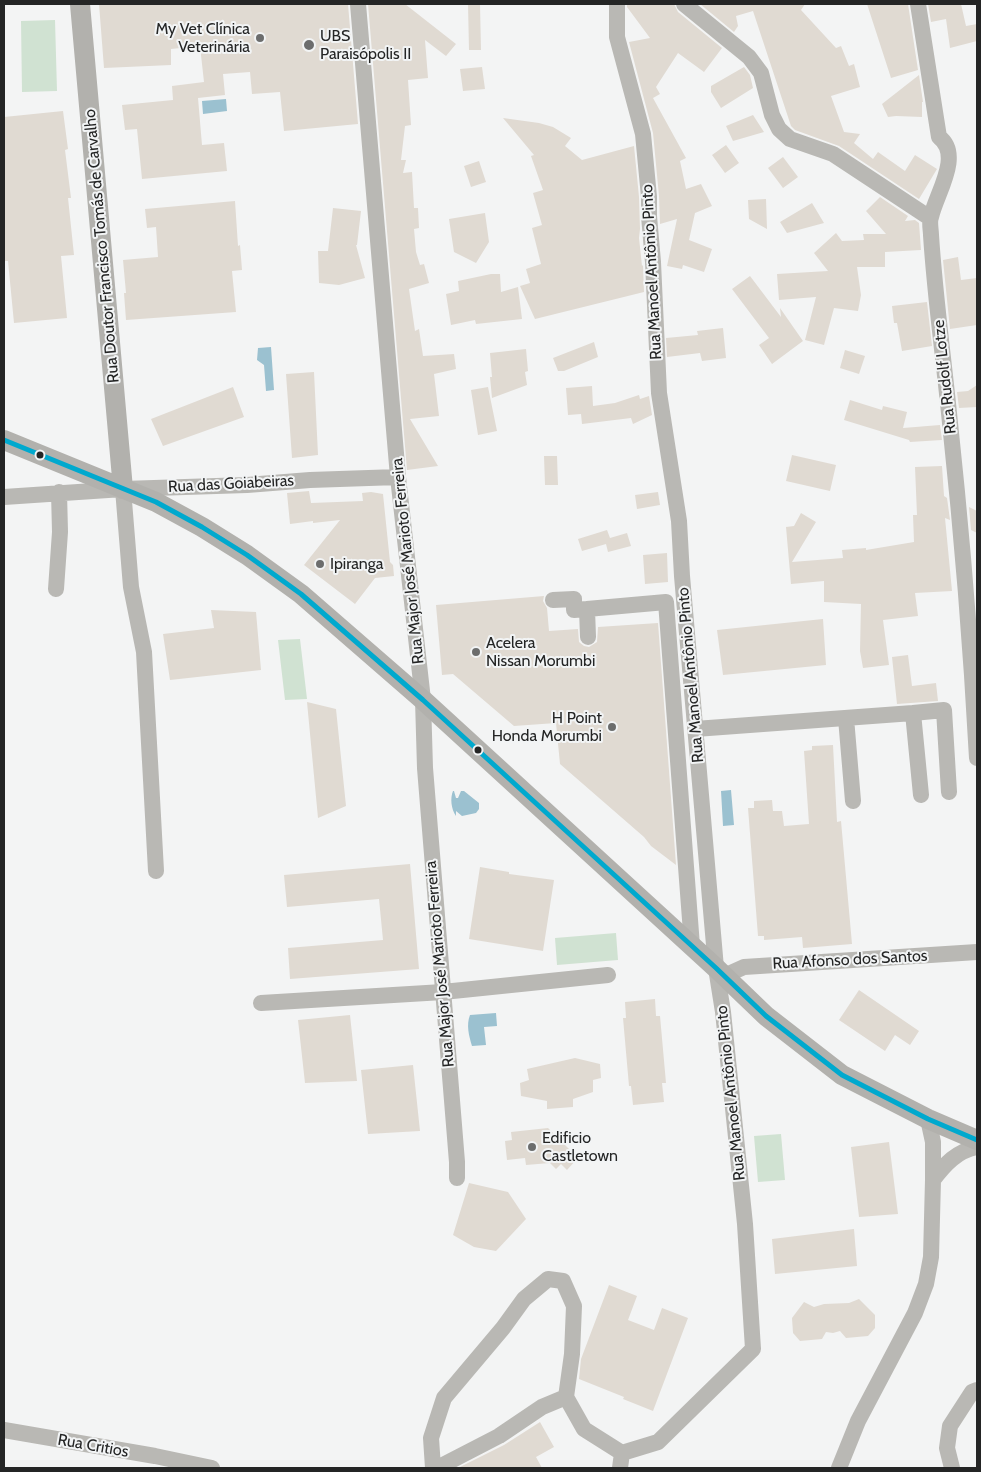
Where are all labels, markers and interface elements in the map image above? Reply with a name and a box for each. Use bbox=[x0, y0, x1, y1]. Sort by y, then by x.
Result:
place label: My Vet Clínica Veterinária bbox=[155, 19, 250, 57]
place label: UBS Paraisópolis II bbox=[320, 26, 411, 64]
marker: My Vet Clínica Veterinária bbox=[254, 32, 266, 44]
marker: UBS Paraisópolis II bbox=[302, 38, 316, 52]
street label: Rua Doutor Francisco Tomás de Carvalho bbox=[80, 108, 124, 384]
street label: Rua Manoel Antônio Pinto bbox=[638, 184, 666, 360]
street label: Rua Rudolf Lotze bbox=[929, 319, 961, 435]
unlabelled marker bbox=[35, 450, 45, 460]
street label: Rua Major José Marioto Ferreira bbox=[388, 457, 428, 665]
street label: Rua das Goiabeiras bbox=[168, 471, 294, 497]
place label: Ipiranga bbox=[330, 554, 383, 574]
marker: Ipiranga bbox=[314, 558, 326, 570]
street label: Rua Manoel Antônio Pinto bbox=[674, 587, 708, 763]
place label: Acelera Nissan Morumbi bbox=[486, 633, 595, 671]
marker: Acelera Nissan Morumbi bbox=[470, 646, 482, 658]
place label: H Point Honda Morumbi bbox=[492, 708, 602, 746]
marker: H Point Honda Morumbi bbox=[606, 721, 618, 733]
unlabelled marker bbox=[473, 745, 483, 755]
street label: Rua Major José Marioto Ferreira bbox=[421, 860, 459, 1068]
street label: Rua Afonso dos Santos bbox=[772, 946, 928, 974]
street label: Rua Manoel Antônio Pinto bbox=[712, 1005, 750, 1181]
place label: Edificio Castletown bbox=[542, 1128, 618, 1166]
marker: Edificio Castletown bbox=[526, 1141, 538, 1153]
street label: Rua Critios bbox=[56, 1430, 130, 1462]

